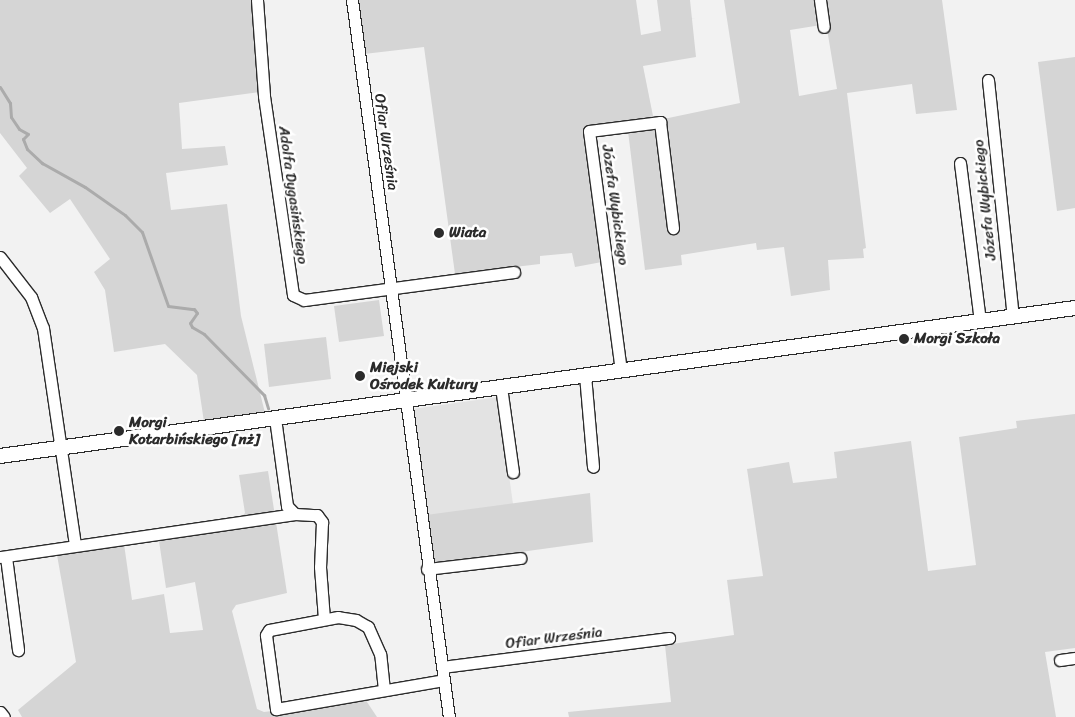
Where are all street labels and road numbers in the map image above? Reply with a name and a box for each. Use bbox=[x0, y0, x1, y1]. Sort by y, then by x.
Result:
street label: Ofiar Września bbox=[370, 92, 402, 192]
street label: Adolfa Dygasińskiego bbox=[274, 125, 312, 265]
street label: Józefa Wybickiego bbox=[970, 139, 1000, 261]
street label: Józefa Wybickiego bbox=[598, 144, 632, 266]
street label: Ofiar Września bbox=[504, 623, 604, 653]

